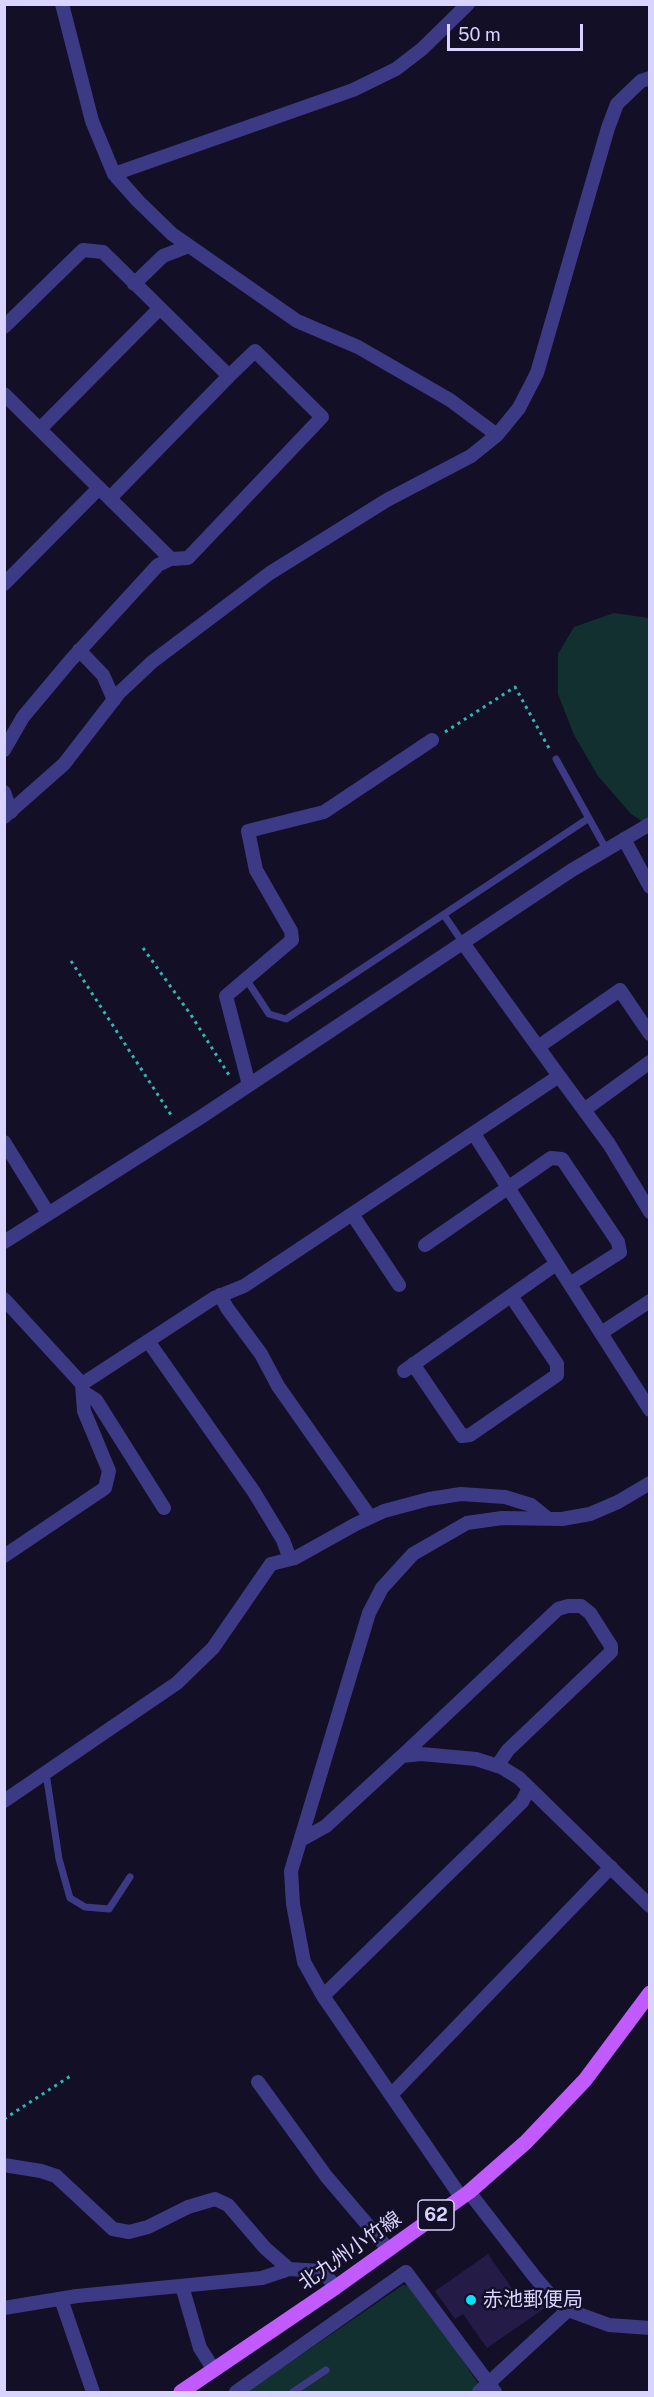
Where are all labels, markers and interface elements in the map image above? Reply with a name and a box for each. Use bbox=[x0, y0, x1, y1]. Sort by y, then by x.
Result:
scale bar bbox=[450, 12, 586, 50]
text: 50 m bbox=[458, 24, 501, 45]
road number: 62 bbox=[418, 2200, 454, 2230]
street label: 北九州小竹線 bbox=[294, 2207, 406, 2295]
place label: 赤池郵便局 bbox=[483, 2288, 583, 2312]
marker: 赤池郵便局 bbox=[464, 2293, 478, 2307]

